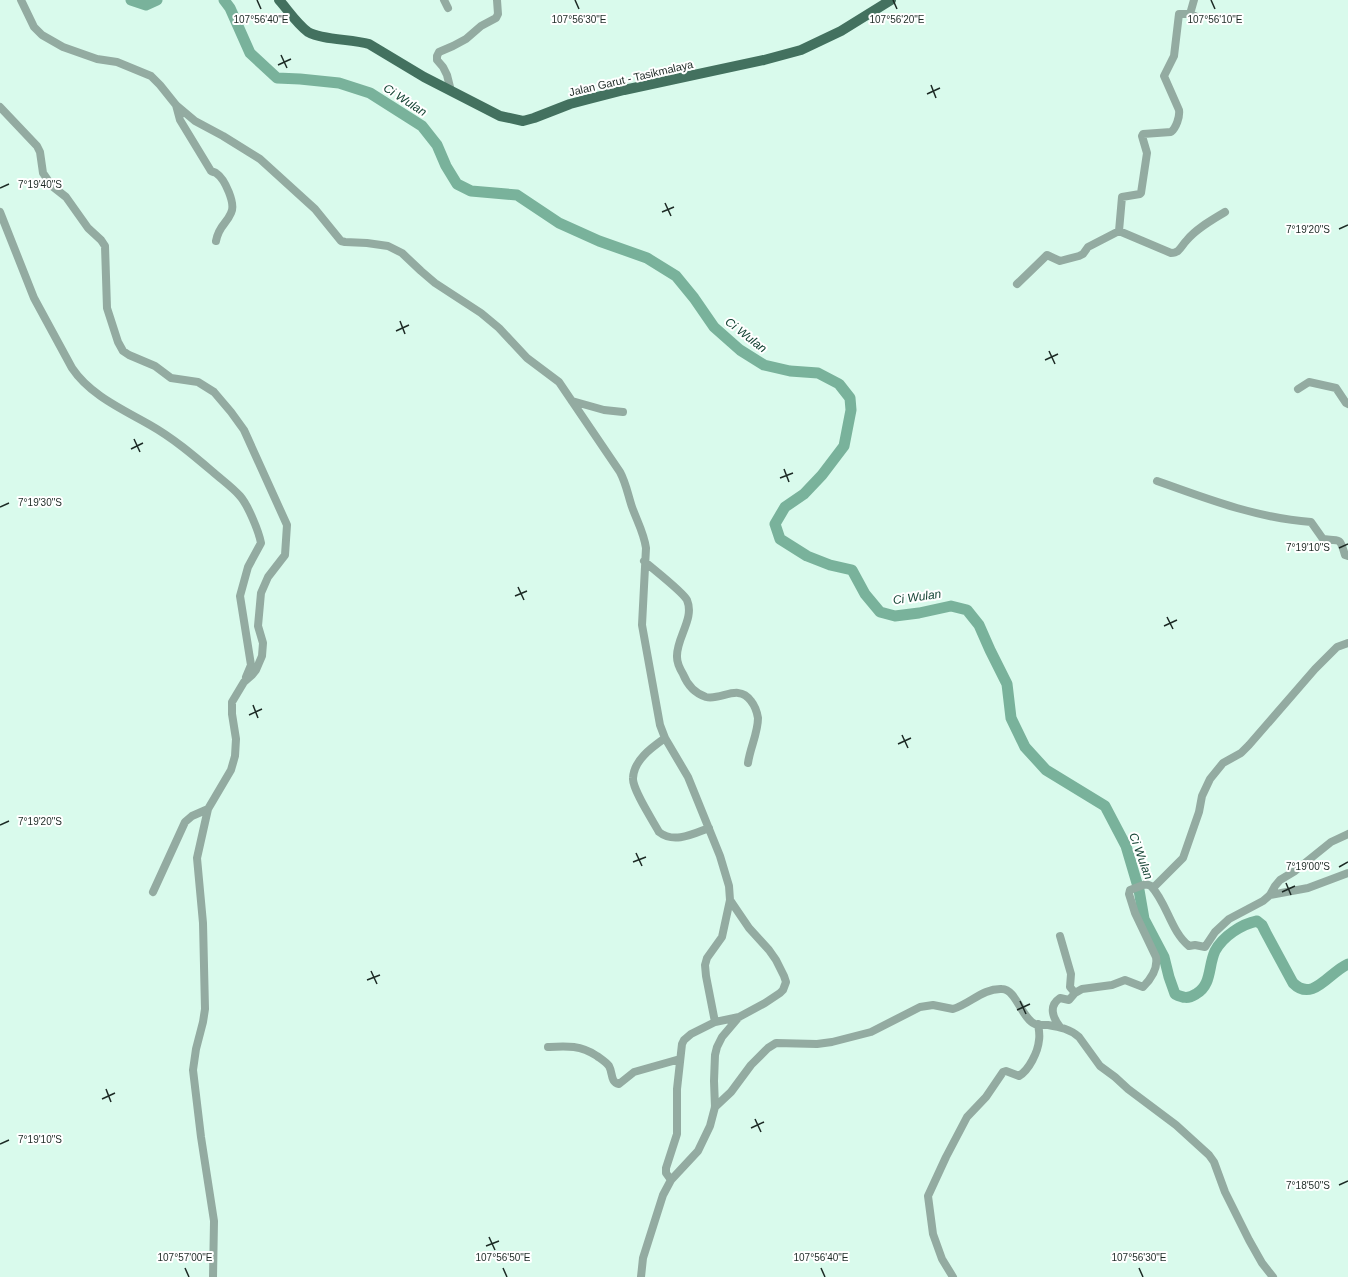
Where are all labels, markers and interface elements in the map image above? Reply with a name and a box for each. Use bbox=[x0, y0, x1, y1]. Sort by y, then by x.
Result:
text: 107°56'40"E bbox=[233, 14, 289, 25]
text: 107°56'30"E bbox=[551, 14, 607, 25]
text: 107°56'20"E bbox=[869, 14, 925, 25]
text: 107°56'10"E bbox=[1187, 14, 1243, 25]
street label: Jalan Garut - Tasikmalaya bbox=[568, 58, 695, 98]
water label: Ci Wulan bbox=[381, 81, 429, 119]
text: 7°19'40"S bbox=[18, 179, 62, 190]
text: 7°19'20"S bbox=[1286, 224, 1330, 235]
water label: Ci Wulan bbox=[723, 314, 770, 356]
text: 7°19'30"S bbox=[18, 497, 62, 508]
text: 7°19'10"S bbox=[1286, 542, 1330, 553]
water label: Ci Wulan bbox=[892, 587, 942, 607]
text: 7°19'20"S bbox=[18, 816, 62, 827]
water label: Ci Wulan bbox=[1126, 831, 1156, 882]
text: 7°19'00"S bbox=[1286, 861, 1330, 872]
text: 7°19'10"S bbox=[18, 1134, 62, 1145]
text: 7°18'50"S bbox=[1286, 1180, 1330, 1191]
text: 107°57'00"E bbox=[157, 1252, 213, 1263]
text: 107°56'50"E bbox=[475, 1252, 531, 1263]
text: 107°56'40"E bbox=[793, 1252, 849, 1263]
text: 107°56'30"E bbox=[1111, 1252, 1167, 1263]

